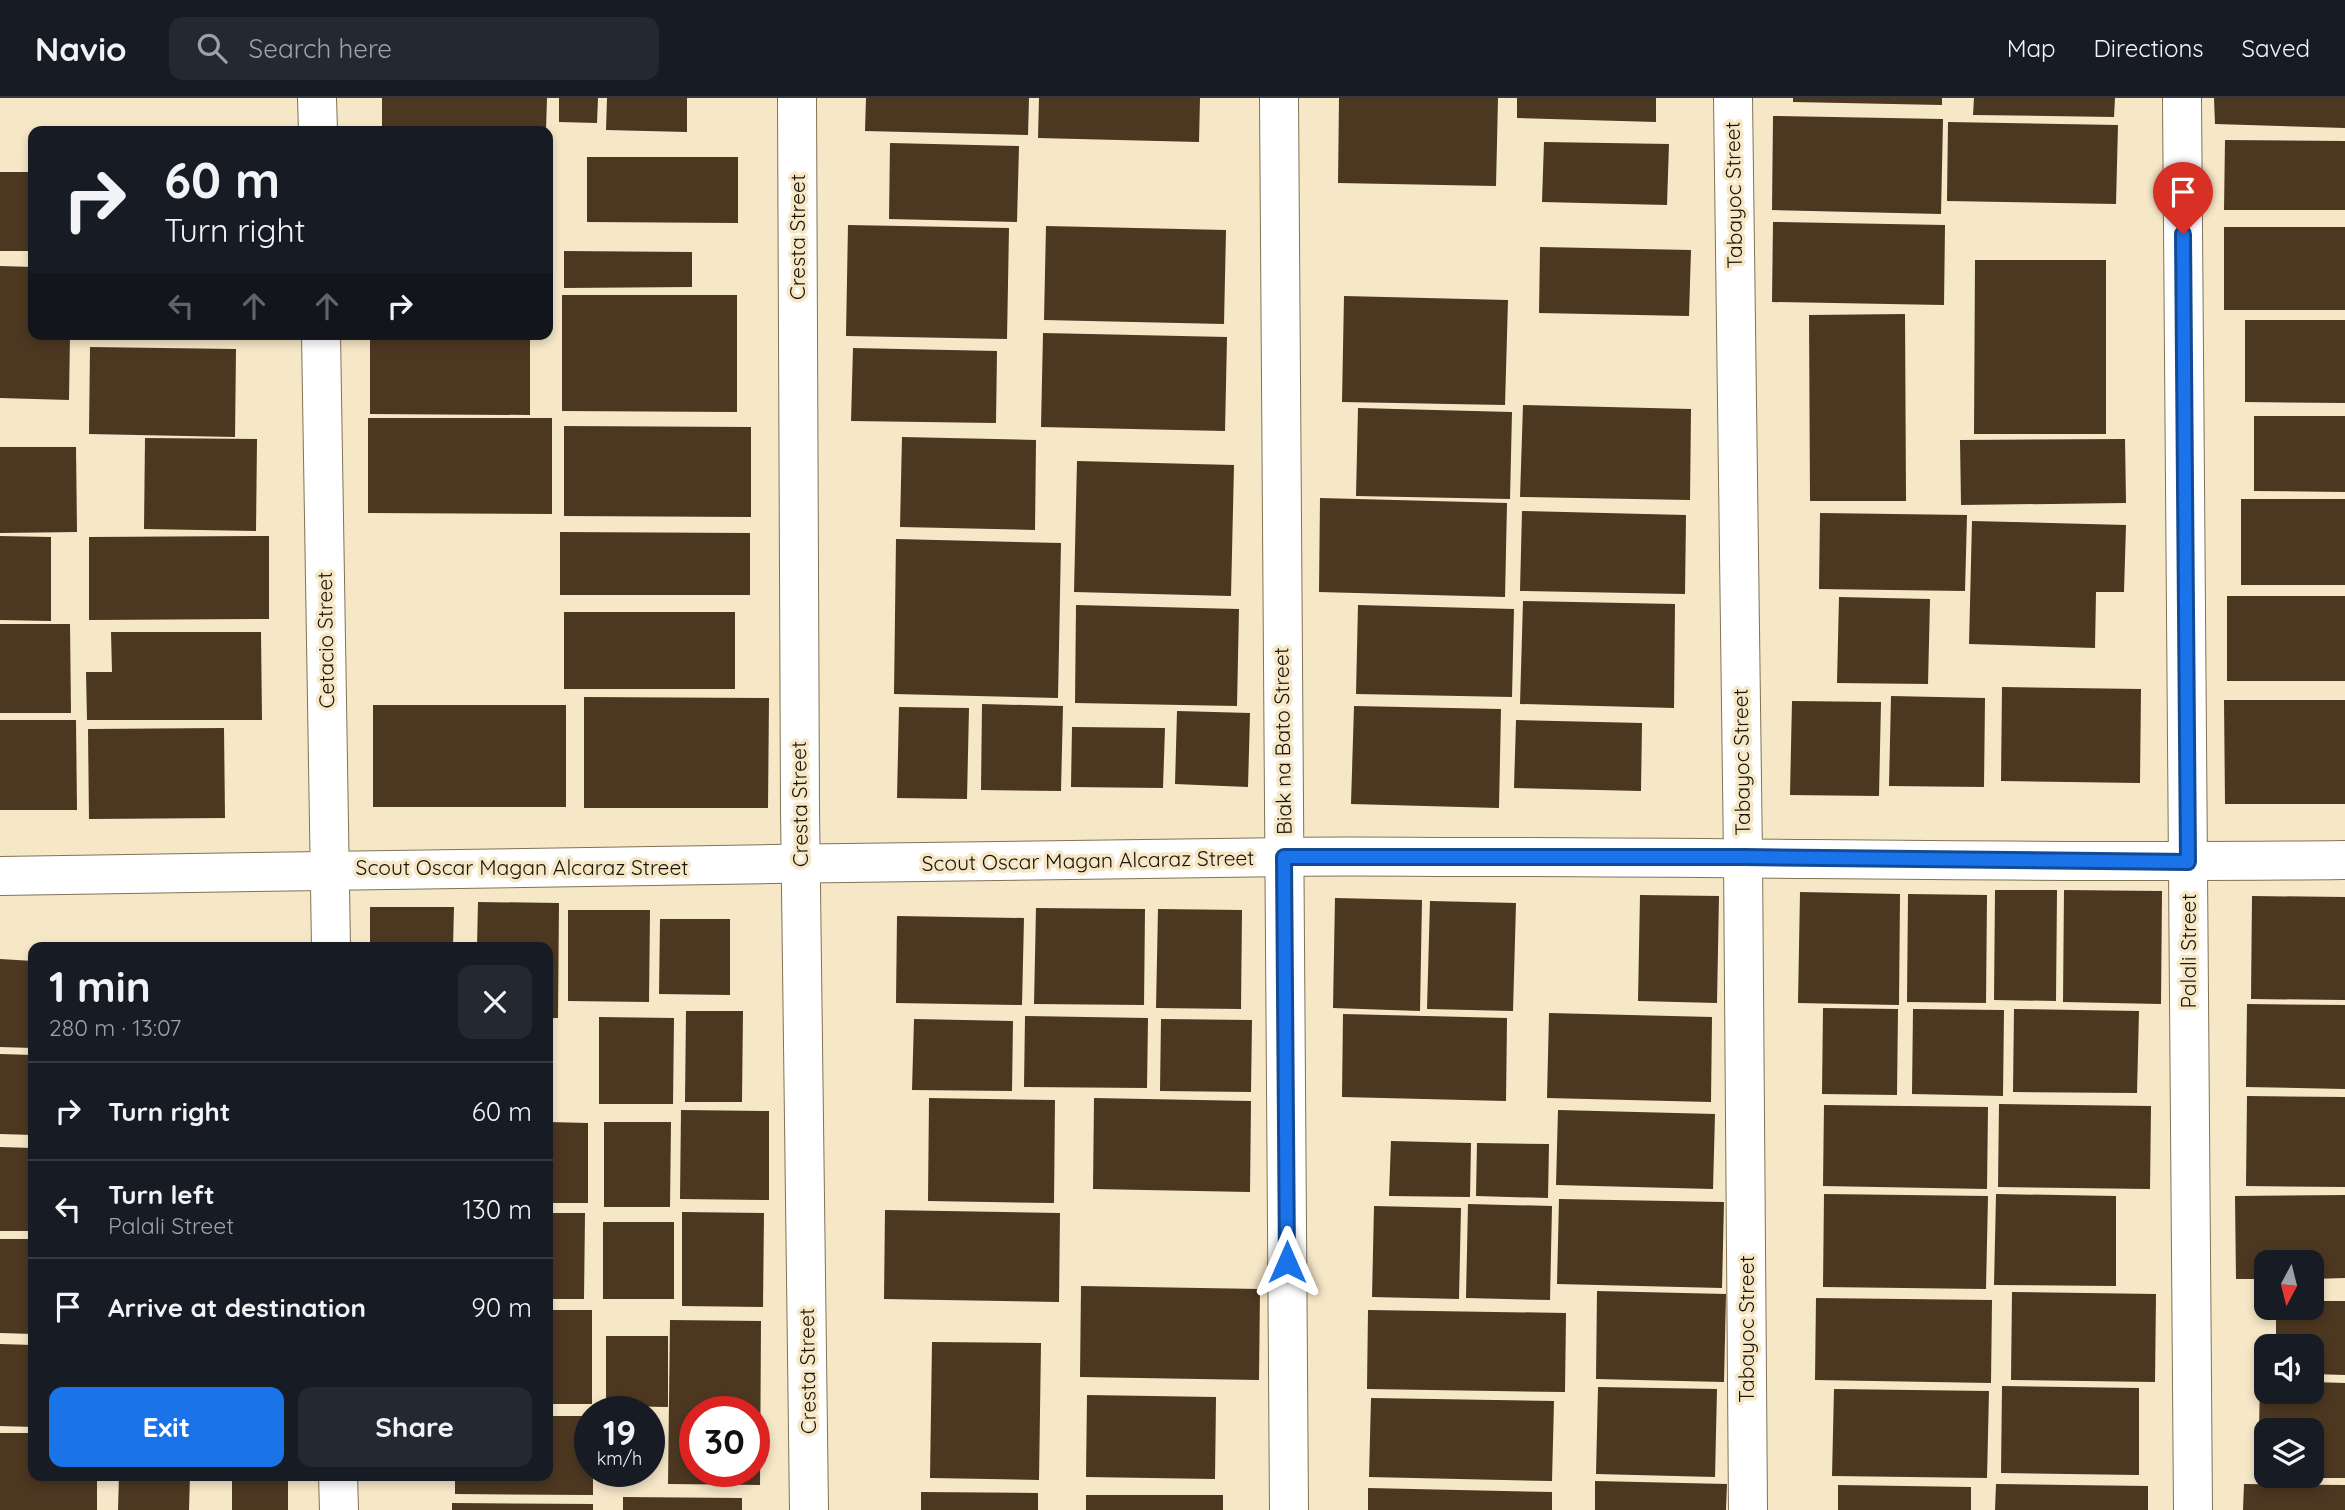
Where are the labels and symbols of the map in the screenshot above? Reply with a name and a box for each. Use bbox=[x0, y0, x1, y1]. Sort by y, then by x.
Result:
street label: Tabayoc Street bbox=[1719, 121, 1747, 269]
pin bbox=[2153, 162, 2213, 234]
street label: Cresta Street bbox=[784, 174, 810, 300]
street label: Cetacio Street bbox=[311, 571, 339, 709]
street label: Biak na Bato Street bbox=[1267, 647, 1297, 835]
street label: Tabayoc Street bbox=[1727, 688, 1755, 836]
street label: Cresta Street bbox=[785, 741, 813, 867]
street label: Scout Oscar Magan Alcaraz Street bbox=[921, 844, 1255, 876]
street label: Scout Oscar Magan Alcaraz Street bbox=[356, 854, 688, 880]
street label: Palali Street bbox=[2175, 893, 2201, 1009]
position arrow bbox=[1250, 1225, 1324, 1299]
north arrow bbox=[2254, 1250, 2324, 1320]
street label: Tabayoc Street bbox=[1733, 1255, 1759, 1403]
street label: Cresta Street bbox=[793, 1308, 821, 1434]
speed limit sign: 30 bbox=[679, 1396, 770, 1487]

